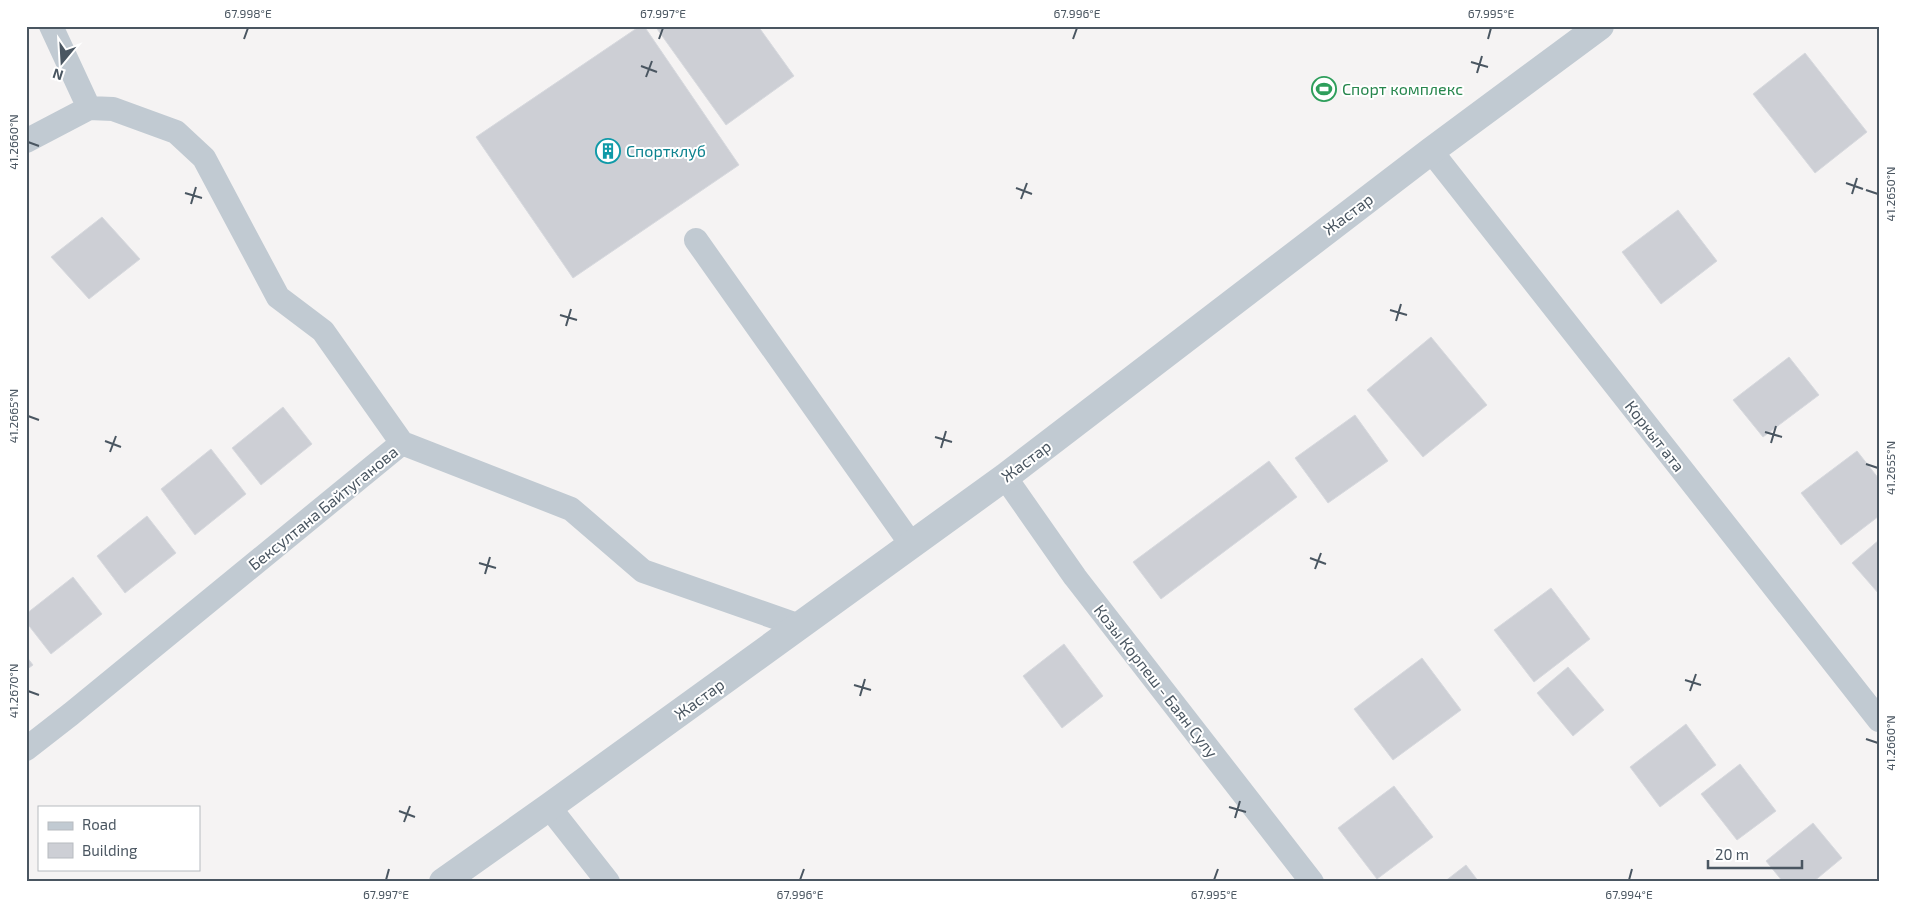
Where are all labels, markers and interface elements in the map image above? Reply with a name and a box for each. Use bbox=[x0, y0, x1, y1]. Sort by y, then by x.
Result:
text: 67.998°E bbox=[224, 6, 272, 20]
text: 67.997°E bbox=[640, 6, 686, 20]
text: 67.996°E bbox=[1054, 6, 1101, 20]
text: 67.995°E bbox=[1468, 6, 1514, 20]
north arrow bbox=[38, 38, 88, 88]
text: N bbox=[50, 65, 65, 84]
sports icon: Спорт комплекс bbox=[1311, 76, 1337, 102]
place label: Спорт комплекс bbox=[1342, 79, 1463, 98]
text: 41.2660°N bbox=[6, 114, 20, 170]
building icon: Спортклуб bbox=[595, 138, 621, 164]
place label: Спортклуб bbox=[626, 141, 706, 161]
text: 41.2650°N bbox=[1883, 167, 1897, 222]
street label: Жастар bbox=[1319, 189, 1376, 238]
text: 41.2665°N bbox=[6, 389, 20, 443]
street label: Коркыт ата bbox=[1622, 396, 1689, 475]
street label: Жастар bbox=[997, 436, 1054, 485]
text: 41.2655°N bbox=[1883, 441, 1897, 495]
street label: Бексултана Байтуганова bbox=[244, 442, 402, 574]
street label: Козы Корпеш - Баян Сулу bbox=[1090, 600, 1222, 762]
text: 41.2670°N bbox=[6, 664, 20, 718]
street label: Жастар bbox=[670, 674, 727, 723]
text: 41.2660°N bbox=[1883, 715, 1897, 771]
legend bbox=[38, 806, 200, 870]
text: Road bbox=[82, 815, 117, 833]
scale bar bbox=[1708, 838, 1801, 870]
text: Building bbox=[82, 841, 138, 859]
text: 20 m bbox=[1715, 845, 1749, 863]
text: 67.997°E bbox=[363, 887, 409, 901]
text: 67.996°E bbox=[777, 887, 824, 901]
text: 67.995°E bbox=[1191, 887, 1237, 901]
text: 67.994°E bbox=[1605, 887, 1653, 901]

